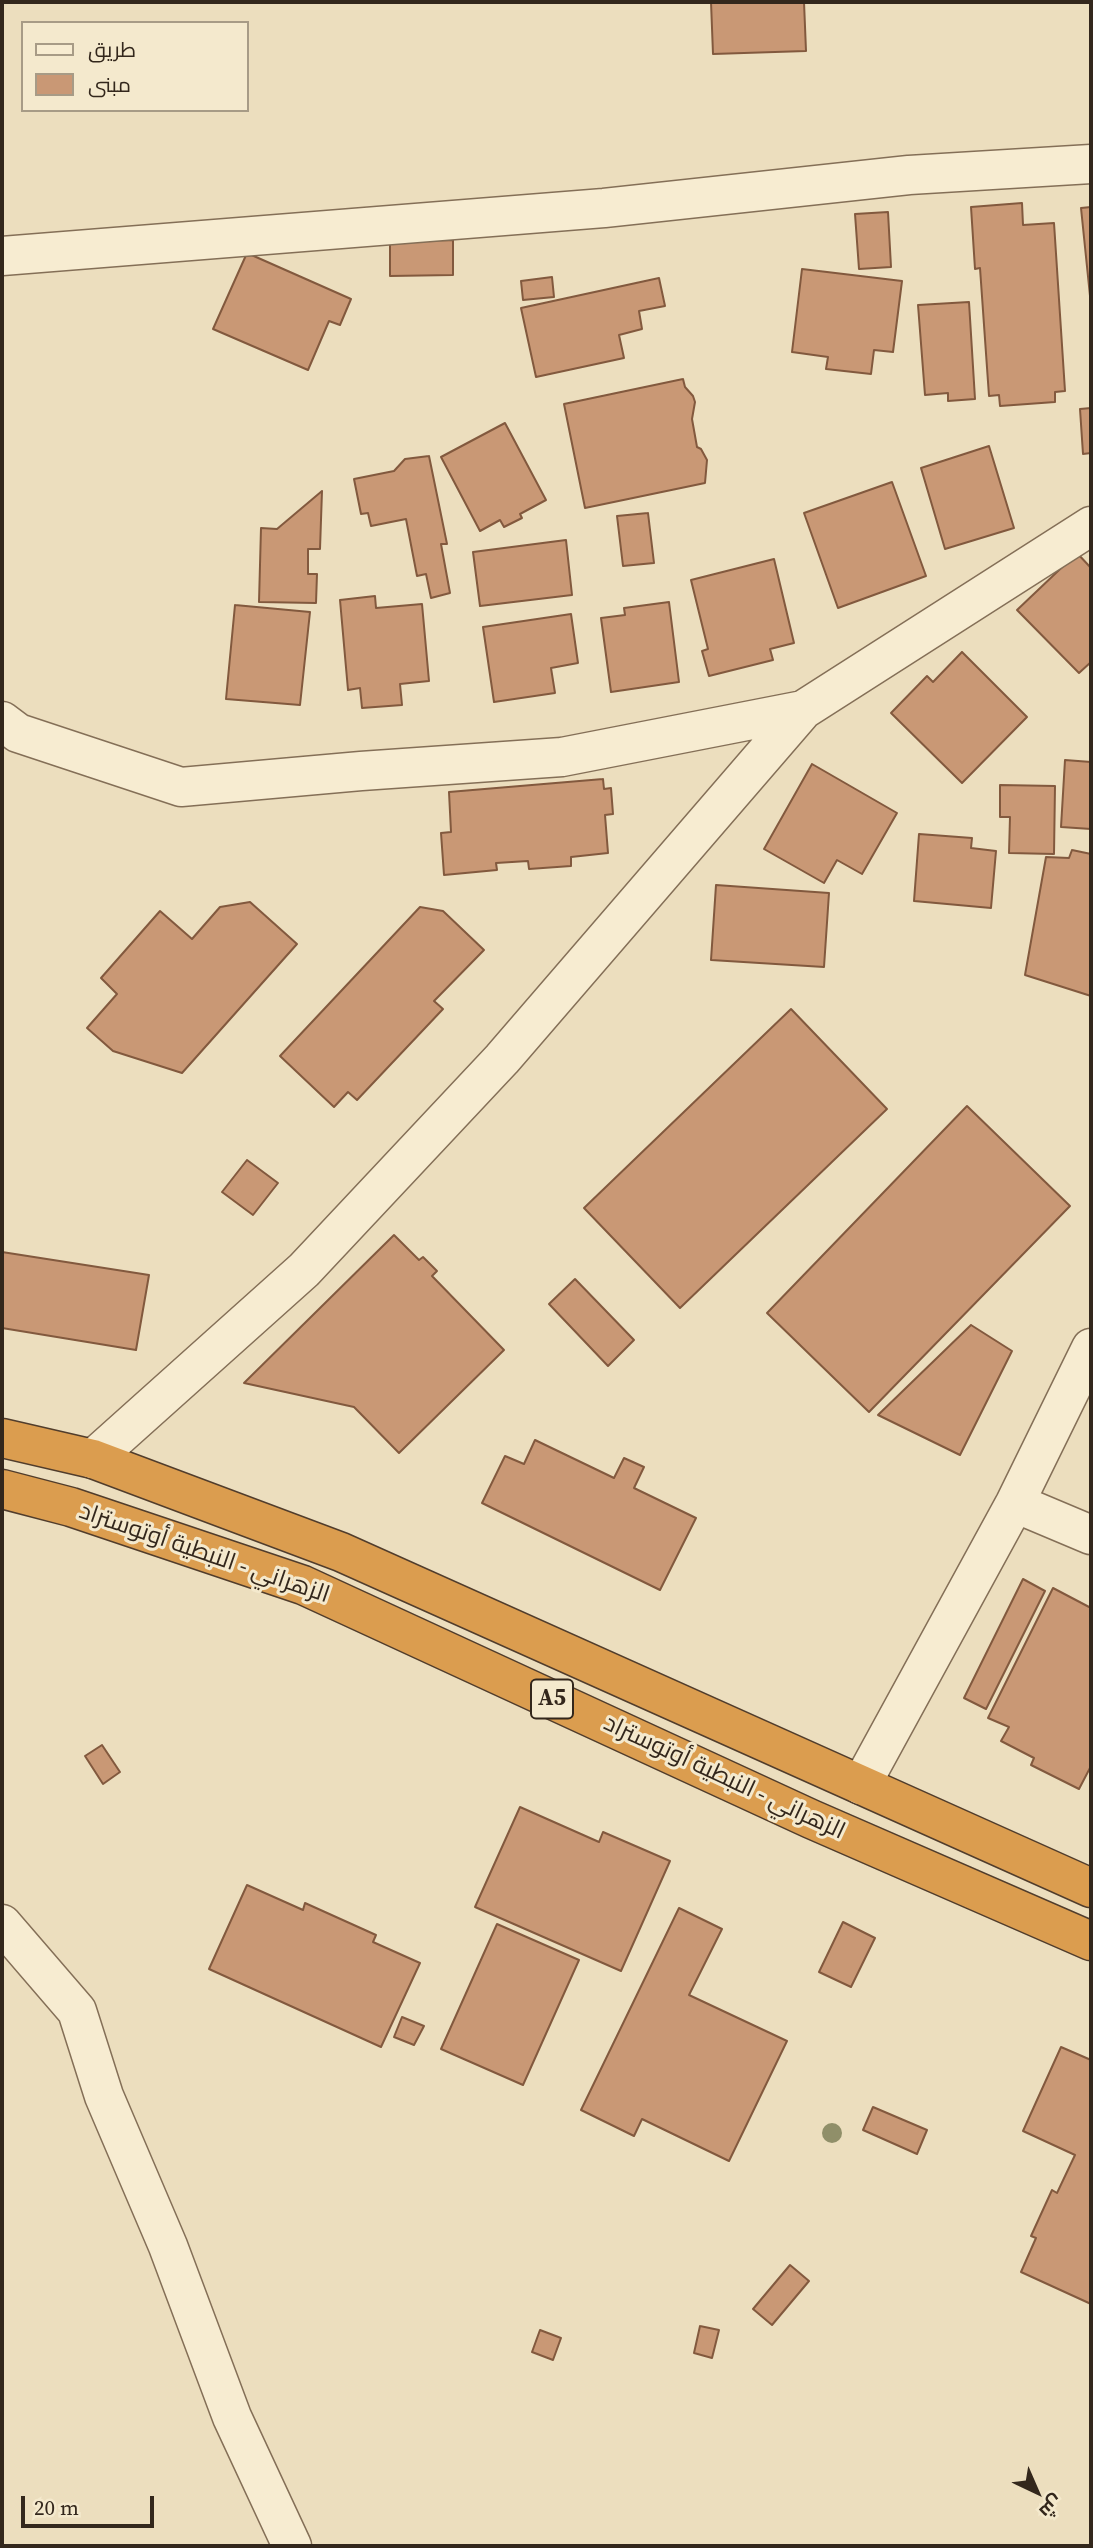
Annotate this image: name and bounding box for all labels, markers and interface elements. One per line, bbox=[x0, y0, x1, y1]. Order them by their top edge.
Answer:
legend bbox=[21, 21, 248, 112]
text: طريق bbox=[88, 35, 136, 64]
text: مبنى bbox=[88, 70, 131, 99]
street label: الزهراني - النبطية أوتوستراد bbox=[75, 1498, 333, 1610]
road number: A5 bbox=[531, 1680, 573, 1718]
street label: الزهراني - النبطية أوتوستراد bbox=[599, 1709, 849, 1847]
north arrow bbox=[1002, 2457, 1072, 2527]
scale bar bbox=[24, 2482, 158, 2526]
text: ش bbox=[1034, 2489, 1069, 2525]
text: 20 m bbox=[34, 2493, 79, 2522]

